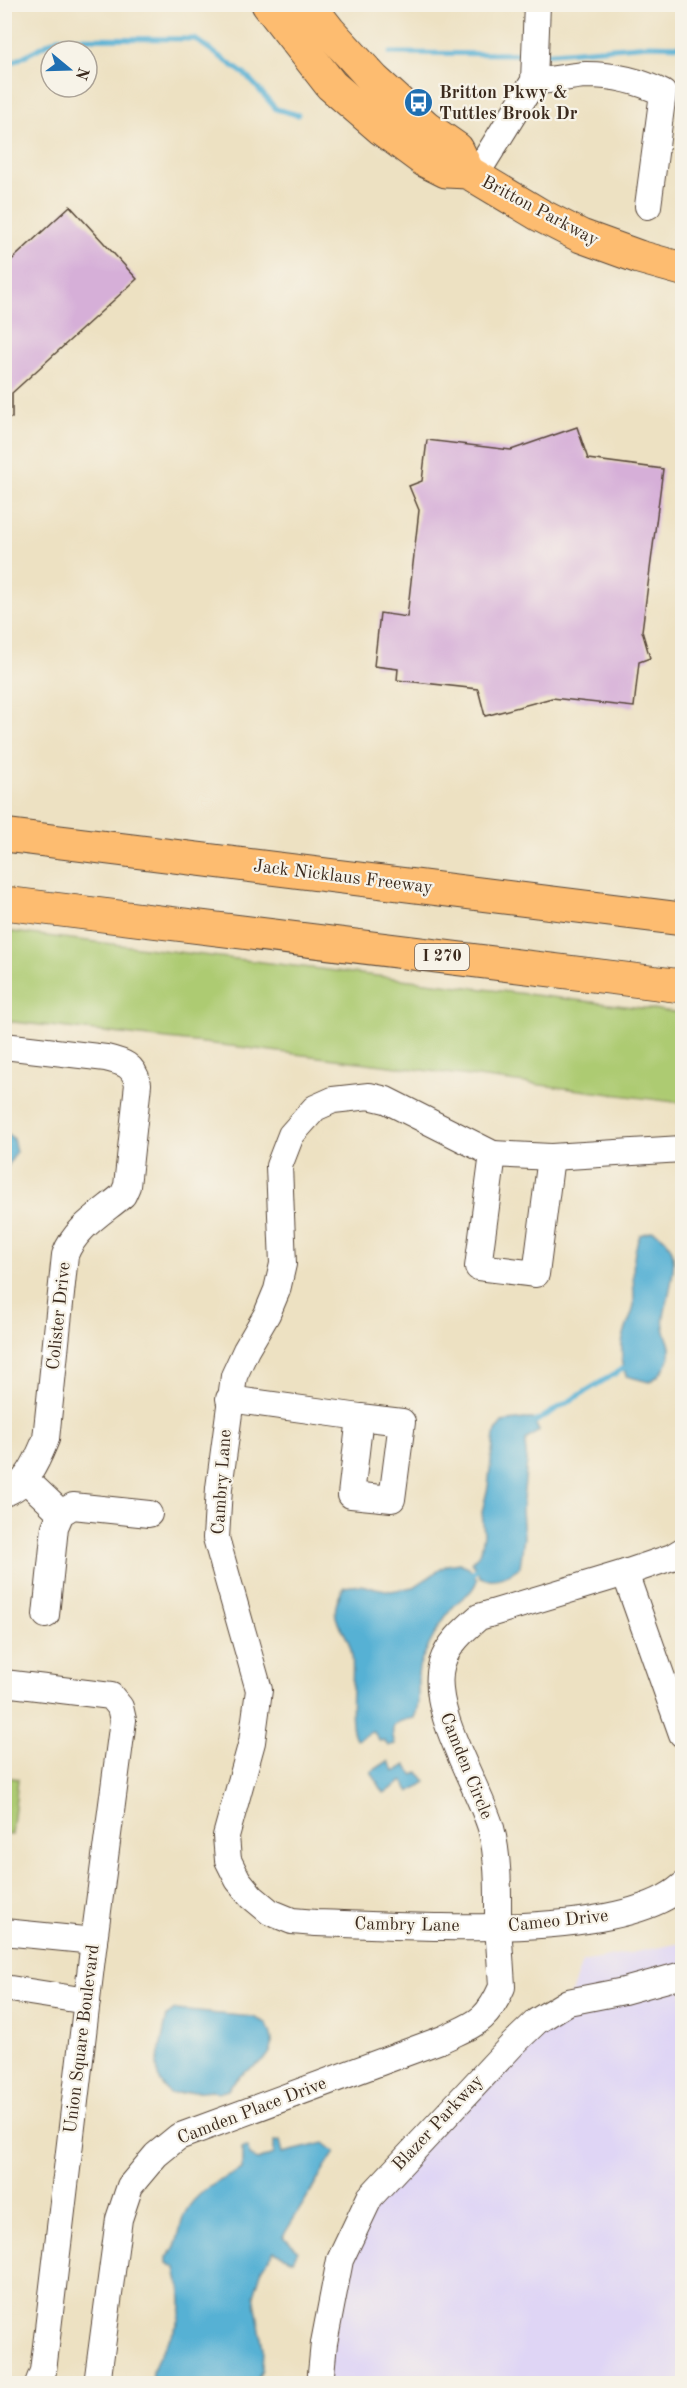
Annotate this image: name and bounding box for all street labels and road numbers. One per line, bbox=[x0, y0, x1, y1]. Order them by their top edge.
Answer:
street label: Britton Parkway bbox=[479, 173, 602, 250]
street label: Jack Nicklaus Freeway bbox=[252, 857, 434, 897]
road number: I 270 bbox=[415, 944, 469, 970]
street label: Colister Drive bbox=[44, 1261, 74, 1371]
street label: Cambry Lane bbox=[209, 1429, 235, 1535]
street label: Camden Circle bbox=[436, 1710, 496, 1822]
street label: Cameo Drive bbox=[507, 1907, 609, 1935]
street label: Cambry Lane bbox=[354, 1915, 460, 1935]
street label: Union Square Boulevard bbox=[61, 1943, 103, 2135]
street label: Blazer Parkway bbox=[389, 2071, 487, 2174]
street label: Camden Place Drive bbox=[175, 2074, 329, 2148]

